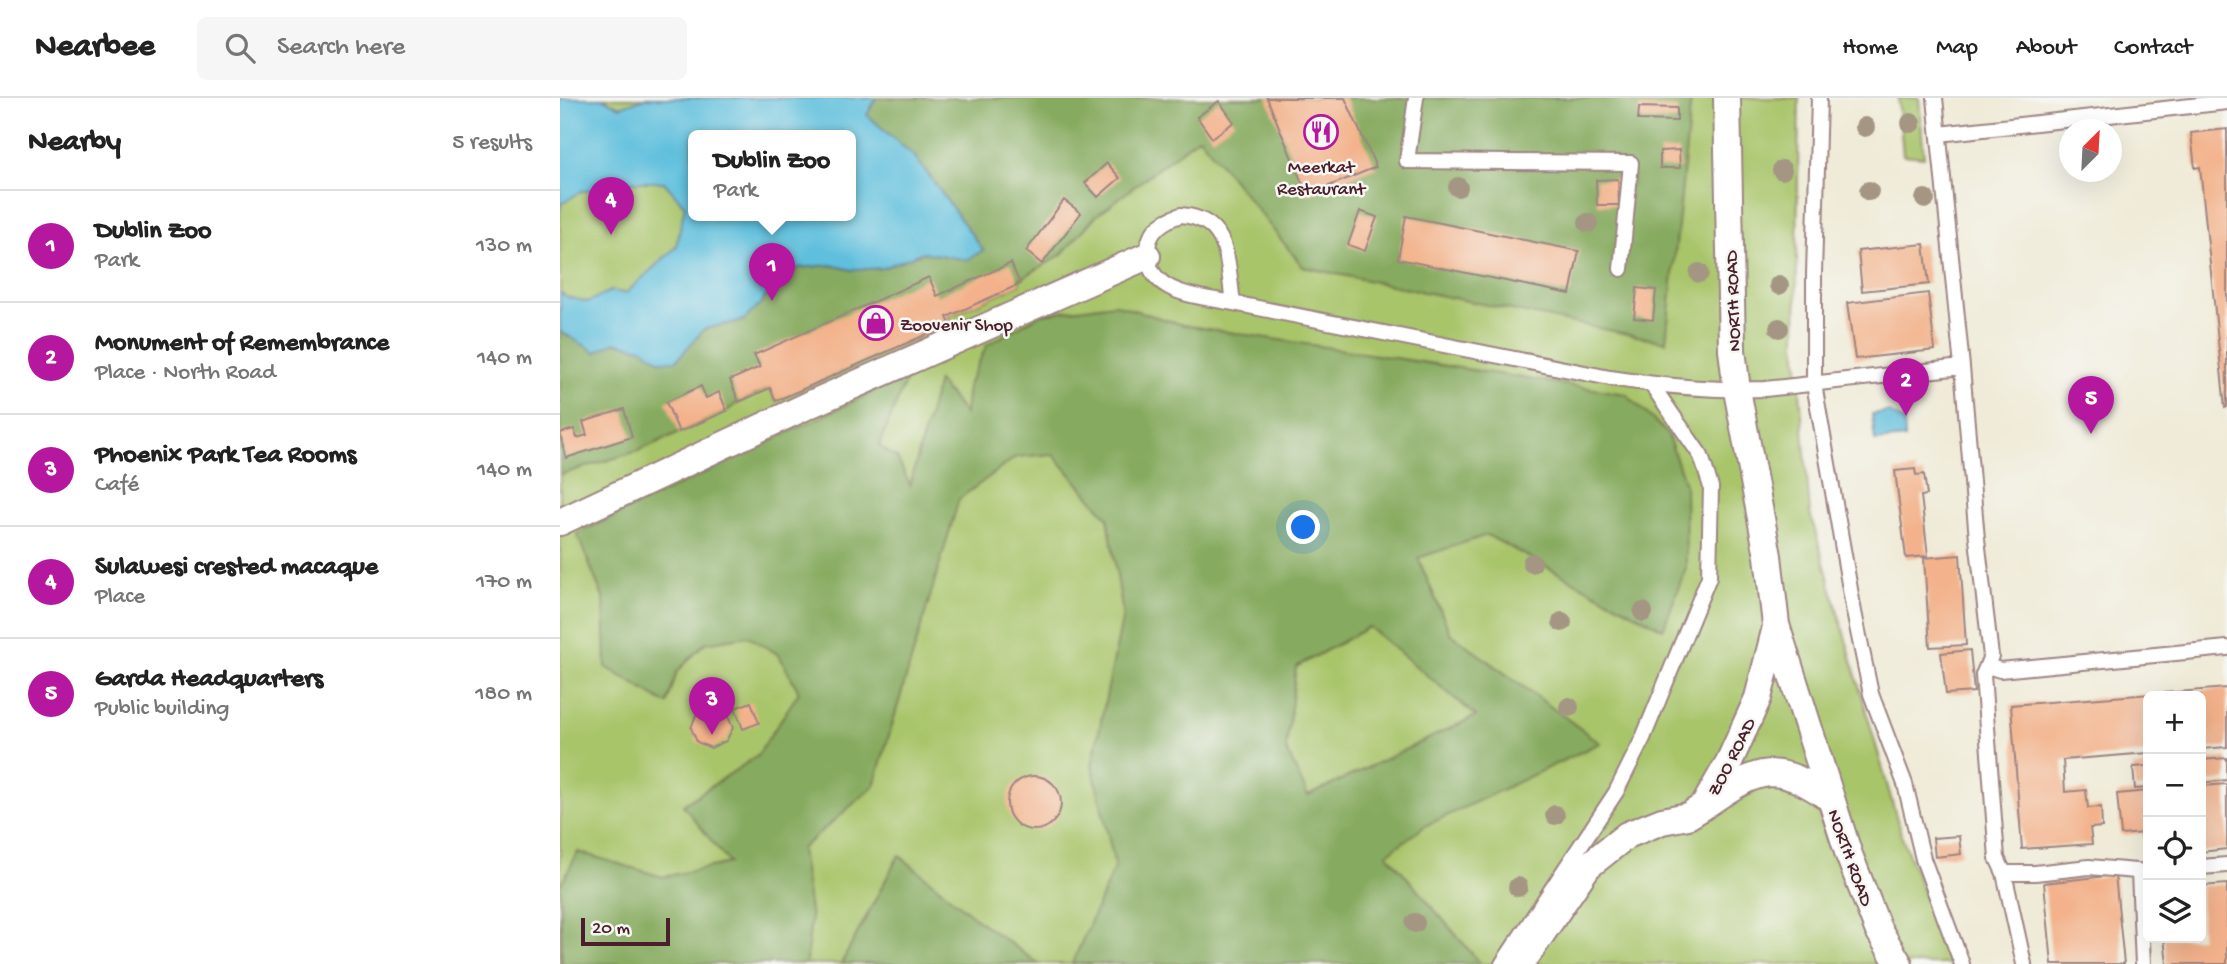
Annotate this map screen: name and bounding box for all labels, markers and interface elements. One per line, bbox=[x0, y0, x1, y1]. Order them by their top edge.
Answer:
search box bbox=[197, 17, 687, 80]
text: Nearbee bbox=[35, 29, 155, 67]
icon: search bbox=[221, 29, 259, 67]
text: Search here bbox=[277, 33, 405, 64]
text: Home bbox=[1842, 34, 1898, 63]
text: Map bbox=[1936, 34, 1978, 63]
text: About bbox=[2016, 34, 2076, 63]
text: Contact bbox=[2114, 34, 2192, 63]
restaurant icon: Meerkat Restaurant bbox=[1302, 113, 1340, 151]
north arrow bbox=[2059, 119, 2122, 182]
text: Nearby bbox=[28, 126, 121, 161]
text: 5 results bbox=[452, 130, 532, 157]
popup bbox=[688, 130, 856, 221]
text: Dublin Zoo bbox=[714, 147, 830, 178]
place label: Meerkat Restaurant bbox=[1277, 157, 1367, 202]
pin: 4 bbox=[588, 177, 634, 235]
text: Park bbox=[714, 178, 758, 205]
text: Dublin Zoo bbox=[95, 217, 212, 248]
text: 1 bbox=[46, 233, 56, 260]
text: 130 m bbox=[476, 233, 532, 260]
pin: 1 bbox=[749, 243, 795, 301]
text: Park bbox=[95, 248, 139, 275]
street label: NORTH ROAD bbox=[1721, 249, 1748, 352]
shop icon: Zoovenir Shop bbox=[857, 304, 895, 342]
place label: Zoovenir Shop bbox=[900, 315, 1013, 338]
text: Monument of Remembrance bbox=[95, 329, 389, 360]
text: 2 bbox=[45, 345, 57, 372]
text: 140 m bbox=[477, 345, 532, 372]
pin: 2 bbox=[1883, 358, 1929, 416]
text: Place · North Road bbox=[95, 360, 276, 387]
pin: 5 bbox=[2068, 376, 2114, 434]
text: Phoenix Park Tea Rooms bbox=[95, 441, 356, 472]
text: 3 bbox=[45, 457, 57, 484]
text: 140 m bbox=[477, 457, 532, 484]
text: Café bbox=[95, 472, 139, 499]
your location bbox=[1286, 510, 1320, 544]
text: Sulawesi crested macaque bbox=[95, 553, 378, 584]
text: 4 bbox=[46, 569, 56, 596]
text: 170 m bbox=[476, 569, 532, 596]
text: Place bbox=[95, 584, 145, 611]
text: Garda Headquarters bbox=[95, 665, 323, 696]
pin: 3 bbox=[689, 677, 735, 735]
text: 5 bbox=[45, 681, 57, 708]
text: 180 m bbox=[475, 681, 532, 708]
map controls bbox=[2143, 691, 2206, 943]
button: + bbox=[2143, 691, 2206, 754]
text: Public building bbox=[95, 696, 229, 723]
street label: ZOO ROAD bbox=[1704, 714, 1763, 801]
button: − bbox=[2143, 754, 2206, 817]
street label: NORTH ROAD bbox=[1821, 807, 1877, 910]
button: locate bbox=[2143, 817, 2206, 880]
button: layers bbox=[2143, 880, 2206, 943]
scale bar bbox=[581, 915, 670, 947]
text: 20 m bbox=[592, 918, 630, 941]

